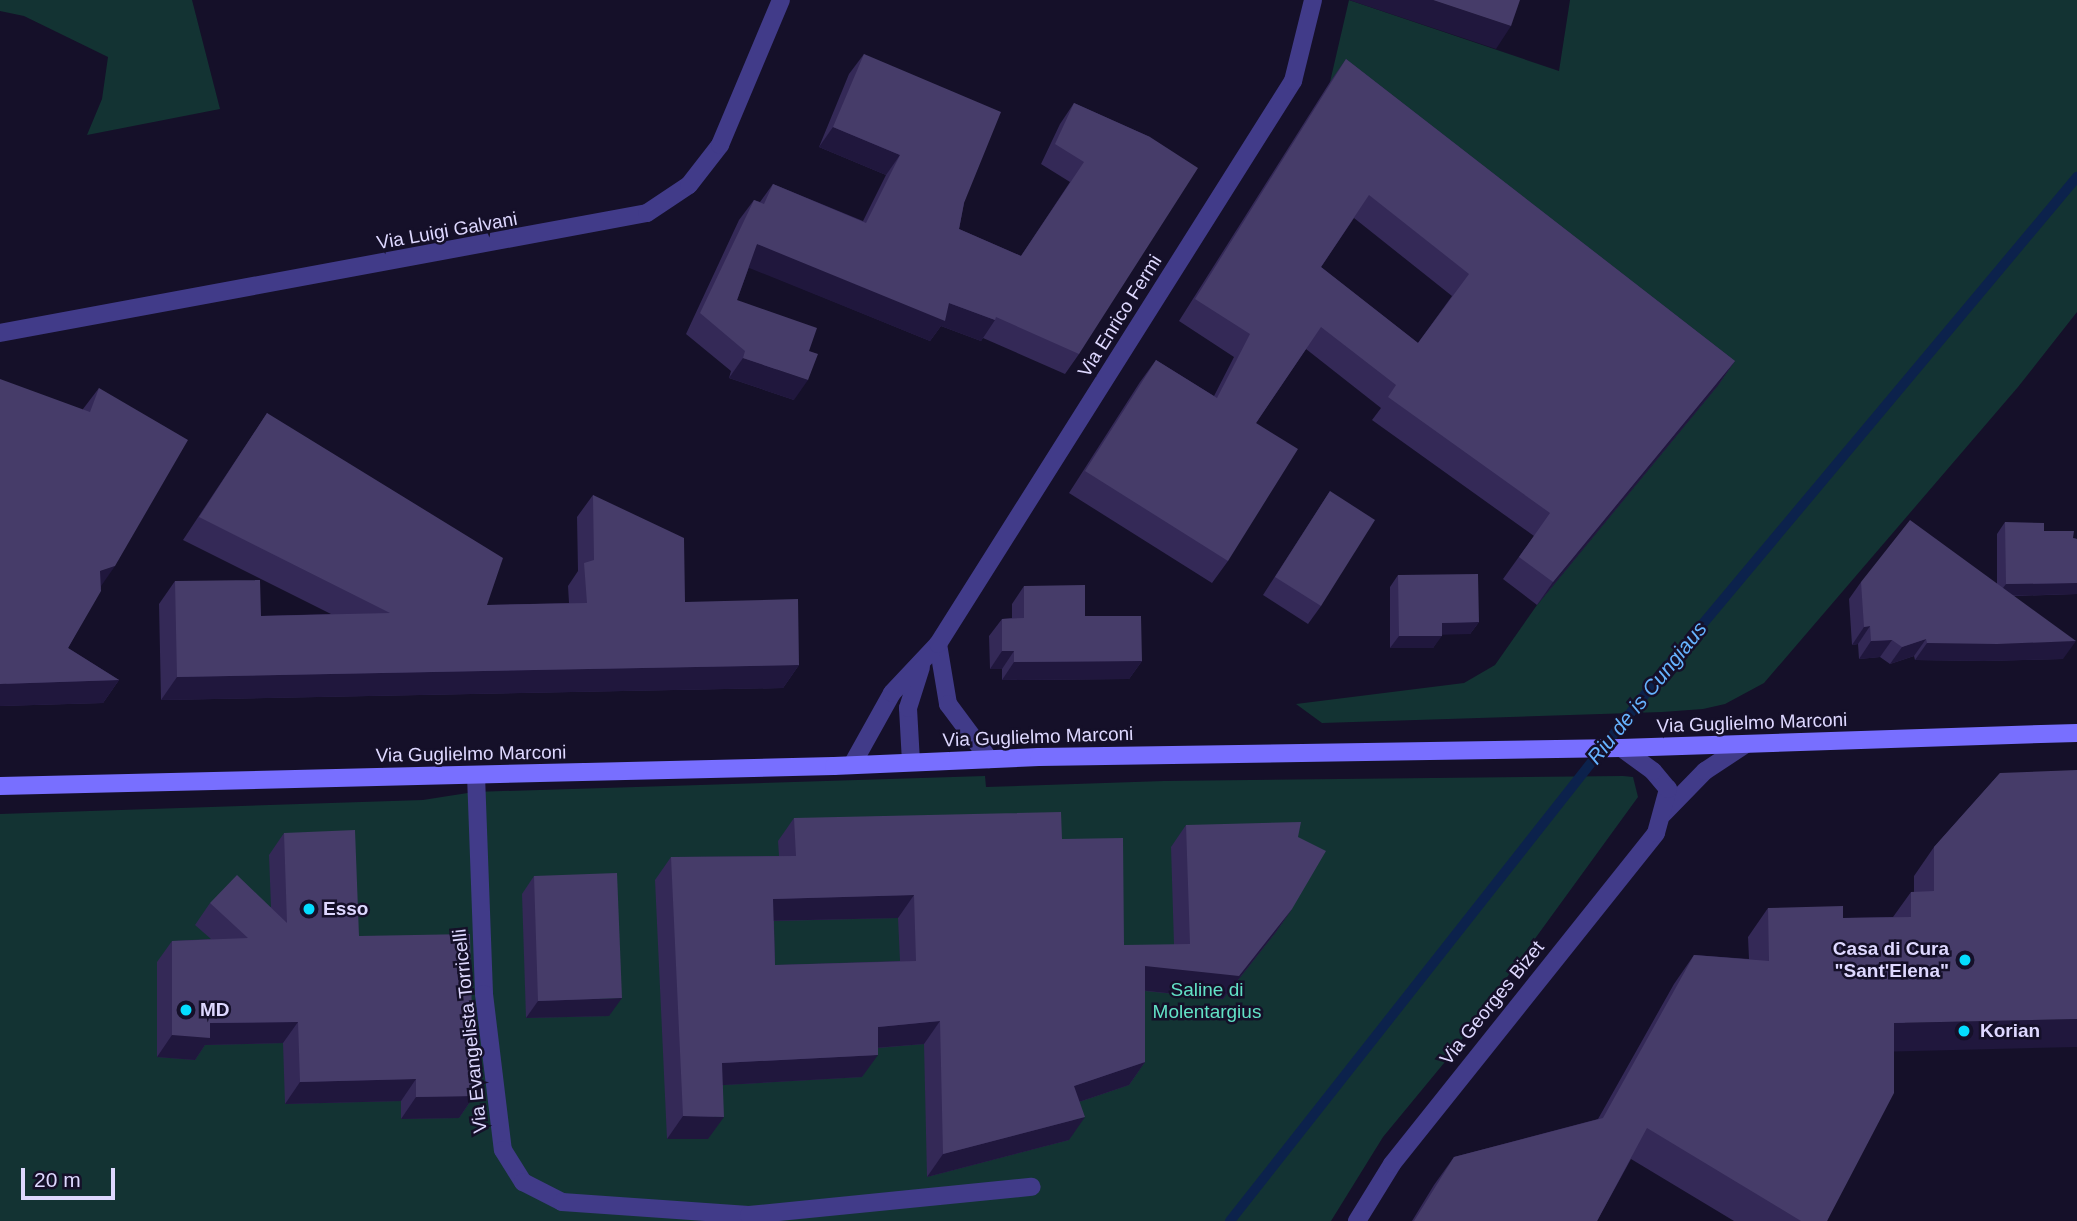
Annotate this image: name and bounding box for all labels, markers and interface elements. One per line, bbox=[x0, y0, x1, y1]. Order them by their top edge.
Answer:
street label: Via Luigi Galvani bbox=[375, 207, 519, 255]
street label: Via Enrico Fermi bbox=[1073, 251, 1167, 381]
water label: Riu de is Cungiaus bbox=[1582, 617, 1712, 769]
street label: Via Guglielmo Marconi bbox=[1656, 708, 1848, 738]
street label: Via Guglielmo Marconi bbox=[942, 722, 1134, 752]
street label: Via Guglielmo Marconi bbox=[375, 741, 567, 767]
place label: Esso bbox=[323, 898, 368, 920]
marker: Esso bbox=[301, 901, 317, 917]
street label: Via Evangelista Torricelli bbox=[448, 928, 492, 1134]
street label: Via Georges Bizet bbox=[1435, 936, 1549, 1070]
place label: Casa di Cura "Sant'Elena" bbox=[1833, 938, 1949, 982]
marker: Casa di Cura "Sant'Elena" bbox=[1955, 950, 1975, 970]
park label: Saline di Molentargius bbox=[1153, 979, 1261, 1023]
place label: MD bbox=[200, 999, 230, 1021]
marker: MD bbox=[178, 1002, 194, 1018]
place label: Korian bbox=[1980, 1020, 2040, 1042]
marker: Korian bbox=[1954, 1021, 1974, 1041]
scale bar bbox=[24, 1154, 119, 1198]
text: 20 m bbox=[34, 1168, 81, 1191]

